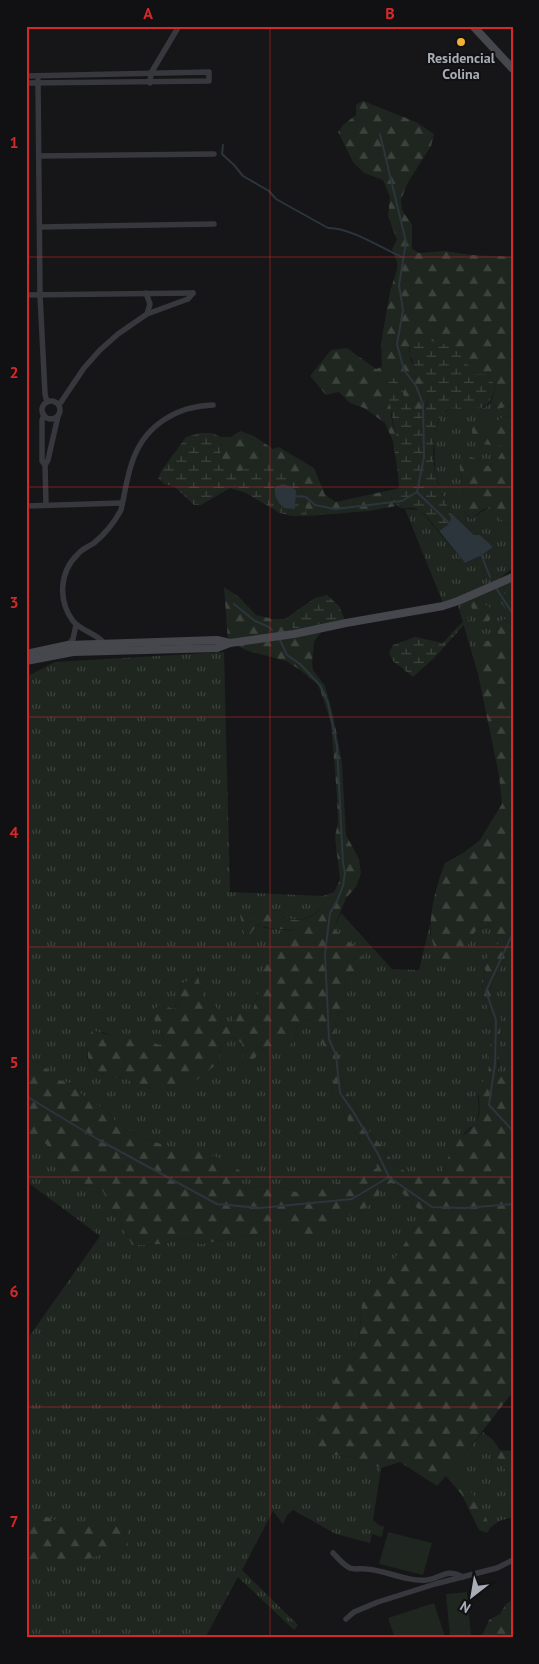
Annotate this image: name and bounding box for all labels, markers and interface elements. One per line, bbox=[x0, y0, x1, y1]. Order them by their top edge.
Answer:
text: A bbox=[143, 3, 153, 23]
text: B bbox=[385, 3, 395, 23]
marker: Residencial Colina bbox=[455, 36, 467, 48]
place label: Residencial Colina bbox=[427, 49, 496, 83]
text: 1 bbox=[9, 132, 19, 152]
text: 2 bbox=[9, 362, 19, 382]
text: 3 bbox=[9, 592, 19, 612]
text: 4 bbox=[9, 822, 19, 842]
text: 5 bbox=[9, 1052, 19, 1072]
text: 6 bbox=[9, 1281, 19, 1301]
text: 7 bbox=[9, 1511, 19, 1531]
north arrow bbox=[446, 1572, 496, 1622]
text: N bbox=[457, 1597, 474, 1617]

